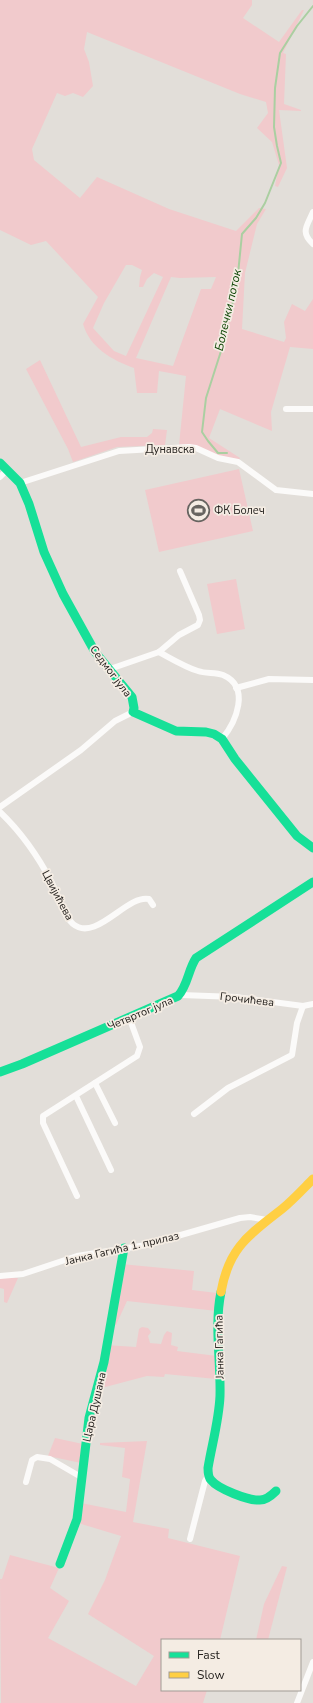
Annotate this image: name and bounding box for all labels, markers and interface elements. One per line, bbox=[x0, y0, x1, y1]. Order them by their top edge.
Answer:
water label: Болечки поток bbox=[211, 267, 245, 352]
street label: Дунавска bbox=[145, 442, 195, 457]
sports icon: ФК Болеч bbox=[186, 497, 212, 523]
place label: ФК Болеч bbox=[214, 503, 265, 518]
street label: Седмог јула bbox=[86, 642, 135, 700]
street label: Цвијићева bbox=[38, 868, 77, 923]
street label: Грочићева bbox=[219, 989, 275, 1010]
street label: Четвртог јула bbox=[105, 993, 175, 1034]
street label: Јанка Гагића 1. прилаз bbox=[63, 1228, 180, 1269]
street label: Јанка Гагића bbox=[211, 1315, 228, 1380]
street label: Цара Душана bbox=[79, 1371, 110, 1443]
legend bbox=[161, 1639, 301, 1691]
text: Fast bbox=[197, 1647, 220, 1663]
text: Slow bbox=[197, 1667, 225, 1683]

